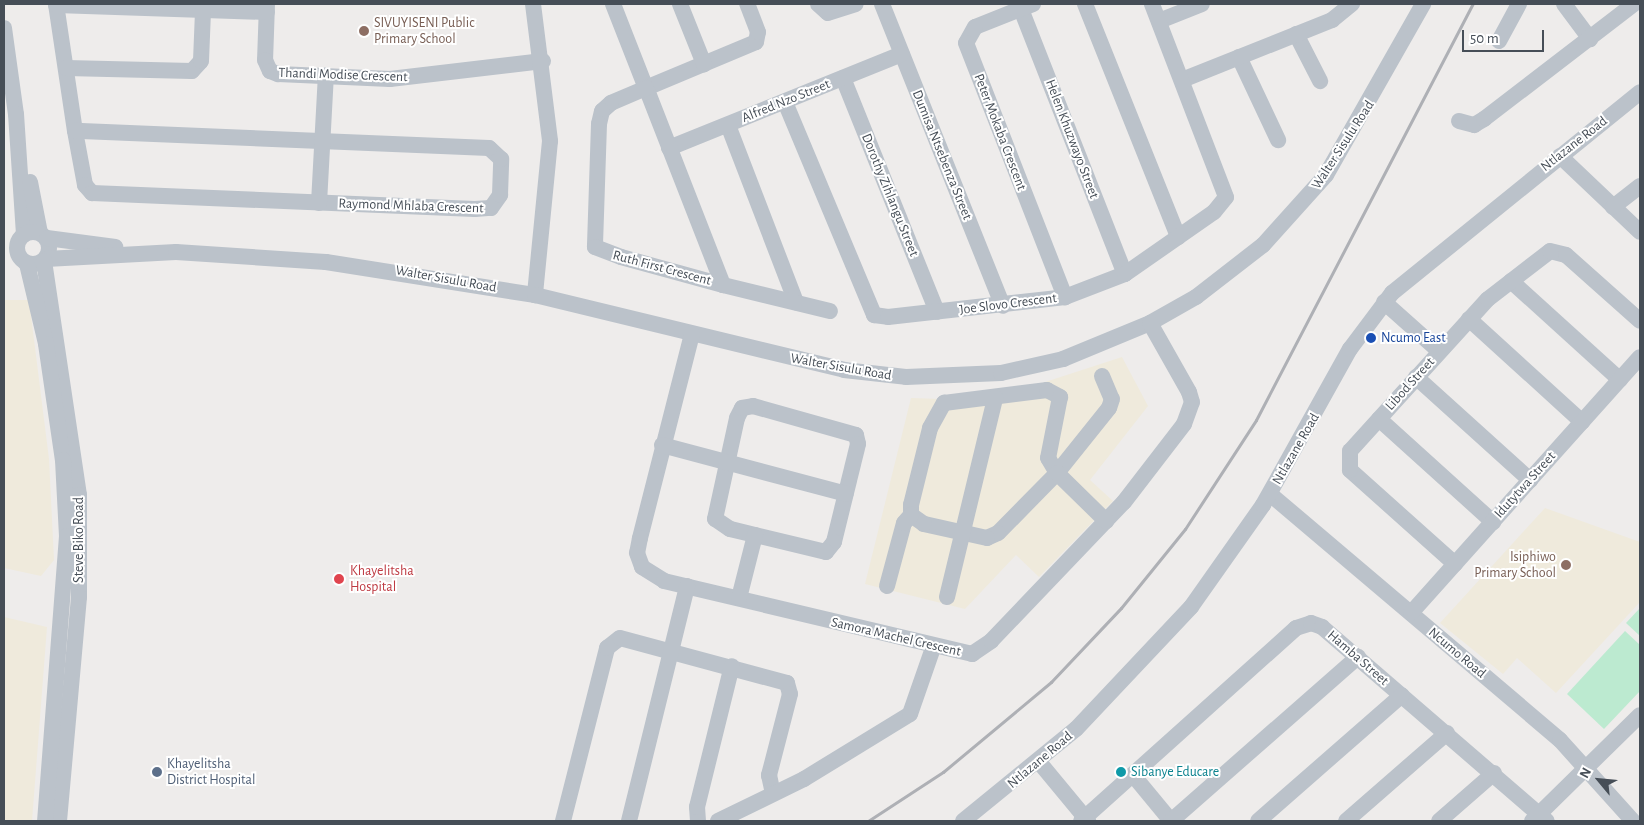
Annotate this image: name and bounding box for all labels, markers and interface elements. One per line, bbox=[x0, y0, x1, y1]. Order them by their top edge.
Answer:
place label: SIVUYISENI Public Primary School bbox=[374, 15, 475, 48]
scale bar bbox=[1464, 20, 1546, 52]
marker: SIVUYISENI Public Primary School bbox=[358, 25, 370, 37]
text: 50 m bbox=[1470, 31, 1499, 46]
street label: Thandi Modise Crescent bbox=[278, 64, 408, 86]
street label: Peter Mokaba Crescent bbox=[970, 71, 1030, 193]
street label: Alfred Nzo Street bbox=[739, 76, 833, 126]
street label: Helen Khuzwayo Street bbox=[1041, 77, 1103, 201]
street label: Dumisa Ntsebenza Street bbox=[908, 88, 976, 222]
street label: Walter Sisulu Road bbox=[1308, 98, 1378, 192]
street label: Ntlazane Road bbox=[1537, 113, 1611, 175]
street label: Dorothy Zihlangu Street bbox=[858, 131, 922, 259]
street label: Raymond Mhlaba Crescent bbox=[338, 195, 484, 217]
street label: Ruth First Crescent bbox=[611, 247, 713, 289]
street label: Walter Sisulu Road bbox=[394, 262, 498, 296]
street label: Joe Slovo Crescent bbox=[958, 290, 1058, 318]
place label: Ncumo East bbox=[1381, 330, 1446, 346]
marker: Ncumo East bbox=[1365, 332, 1377, 344]
street label: Walter Sisulu Road bbox=[789, 350, 893, 384]
street label: Libod Street bbox=[1382, 354, 1438, 414]
street label: Ntlazane Road bbox=[1269, 410, 1323, 488]
street label: Idutytwa Street bbox=[1491, 448, 1559, 522]
street label: Steve Biko Road bbox=[71, 497, 87, 583]
place label: Isiphiwo Primary School bbox=[1474, 549, 1556, 582]
marker: Isiphiwo Primary School bbox=[1560, 559, 1572, 571]
place label: Khayelitsha Hospital bbox=[350, 563, 414, 596]
marker: Khayelitsha Hospital bbox=[332, 572, 346, 586]
street label: Samora Machel Crescent bbox=[829, 614, 963, 660]
street label: Ncumo Road bbox=[1425, 624, 1489, 682]
street label: Hamba Street bbox=[1324, 627, 1392, 689]
street label: Ntlazane Road bbox=[1004, 728, 1076, 792]
north arrow bbox=[1574, 755, 1624, 805]
place label: Khayelitsha District Hospital bbox=[167, 756, 255, 789]
place label: Sibanye Educare bbox=[1131, 764, 1219, 780]
text: N bbox=[1577, 765, 1594, 781]
marker: Khayelitsha District Hospital bbox=[151, 766, 163, 778]
marker: Sibanye Educare bbox=[1115, 766, 1127, 778]

